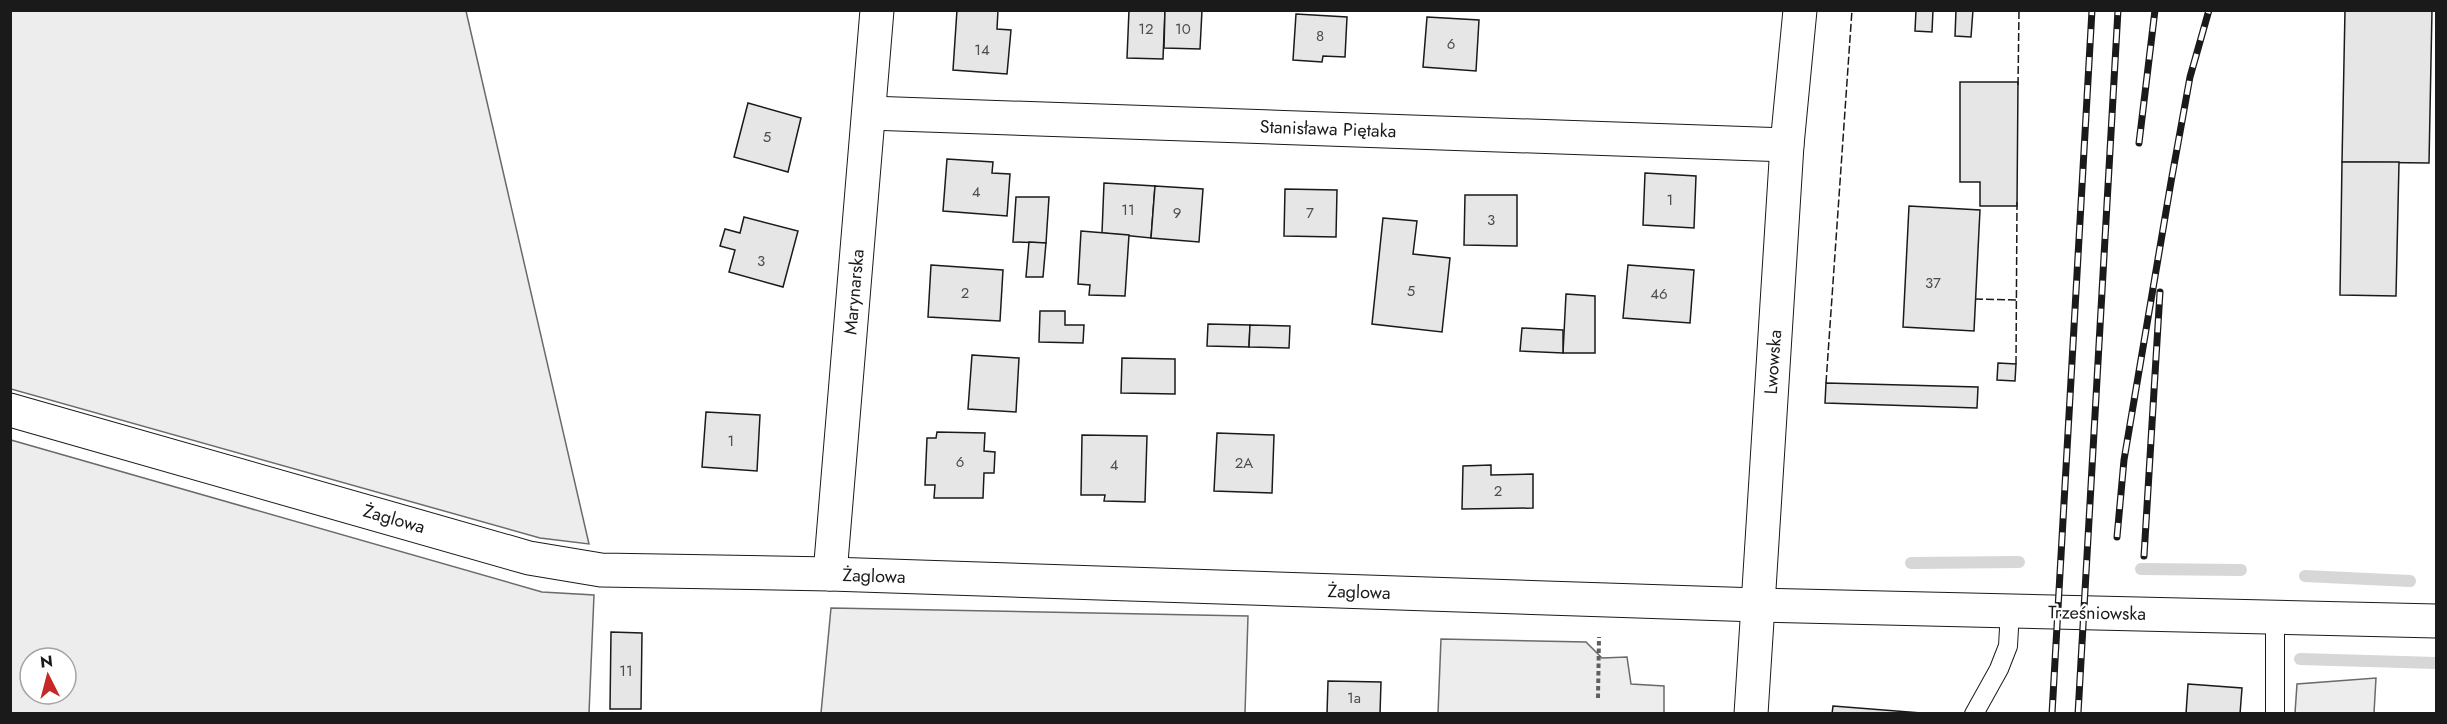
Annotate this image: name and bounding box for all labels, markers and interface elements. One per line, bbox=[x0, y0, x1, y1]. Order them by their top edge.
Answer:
house number: 12 bbox=[1138, 18, 1154, 40]
house number: 10 bbox=[1175, 18, 1191, 40]
house number: 8 bbox=[1316, 25, 1324, 47]
house number: 6 bbox=[1447, 33, 1455, 55]
house number: 14 bbox=[974, 39, 990, 61]
street label: Stanisława Piętaka bbox=[1259, 114, 1397, 144]
house number: 5 bbox=[763, 126, 771, 148]
house number: 4 bbox=[972, 181, 981, 203]
house number: 1 bbox=[1667, 189, 1673, 211]
house number: 11 bbox=[1121, 199, 1135, 221]
house number: 9 bbox=[1173, 202, 1181, 224]
house number: 7 bbox=[1306, 202, 1314, 224]
house number: 3 bbox=[1487, 209, 1495, 231]
street label: Marynarska bbox=[837, 248, 871, 336]
house number: 3 bbox=[757, 250, 765, 272]
house number: 37 bbox=[1925, 272, 1941, 294]
house number: 5 bbox=[1407, 280, 1415, 302]
house number: 2 bbox=[961, 282, 969, 304]
house number: 46 bbox=[1650, 283, 1668, 305]
street label: Lwowska bbox=[1758, 329, 1788, 395]
house number: 1 bbox=[728, 430, 734, 452]
house number: 6 bbox=[956, 451, 964, 473]
house number: 2A bbox=[1235, 452, 1253, 474]
house number: 4 bbox=[1110, 454, 1119, 476]
house number: 2 bbox=[1494, 480, 1502, 502]
street label: Żaglowa bbox=[360, 498, 428, 540]
street label: Żaglowa bbox=[842, 562, 906, 590]
street label: Żaglowa bbox=[1327, 578, 1391, 606]
street label: Trześniowska bbox=[2048, 599, 2146, 627]
north arrow bbox=[18, 646, 78, 706]
text: N bbox=[39, 649, 54, 674]
house number: 11 bbox=[619, 660, 633, 682]
house number: 1a bbox=[1347, 687, 1361, 709]

